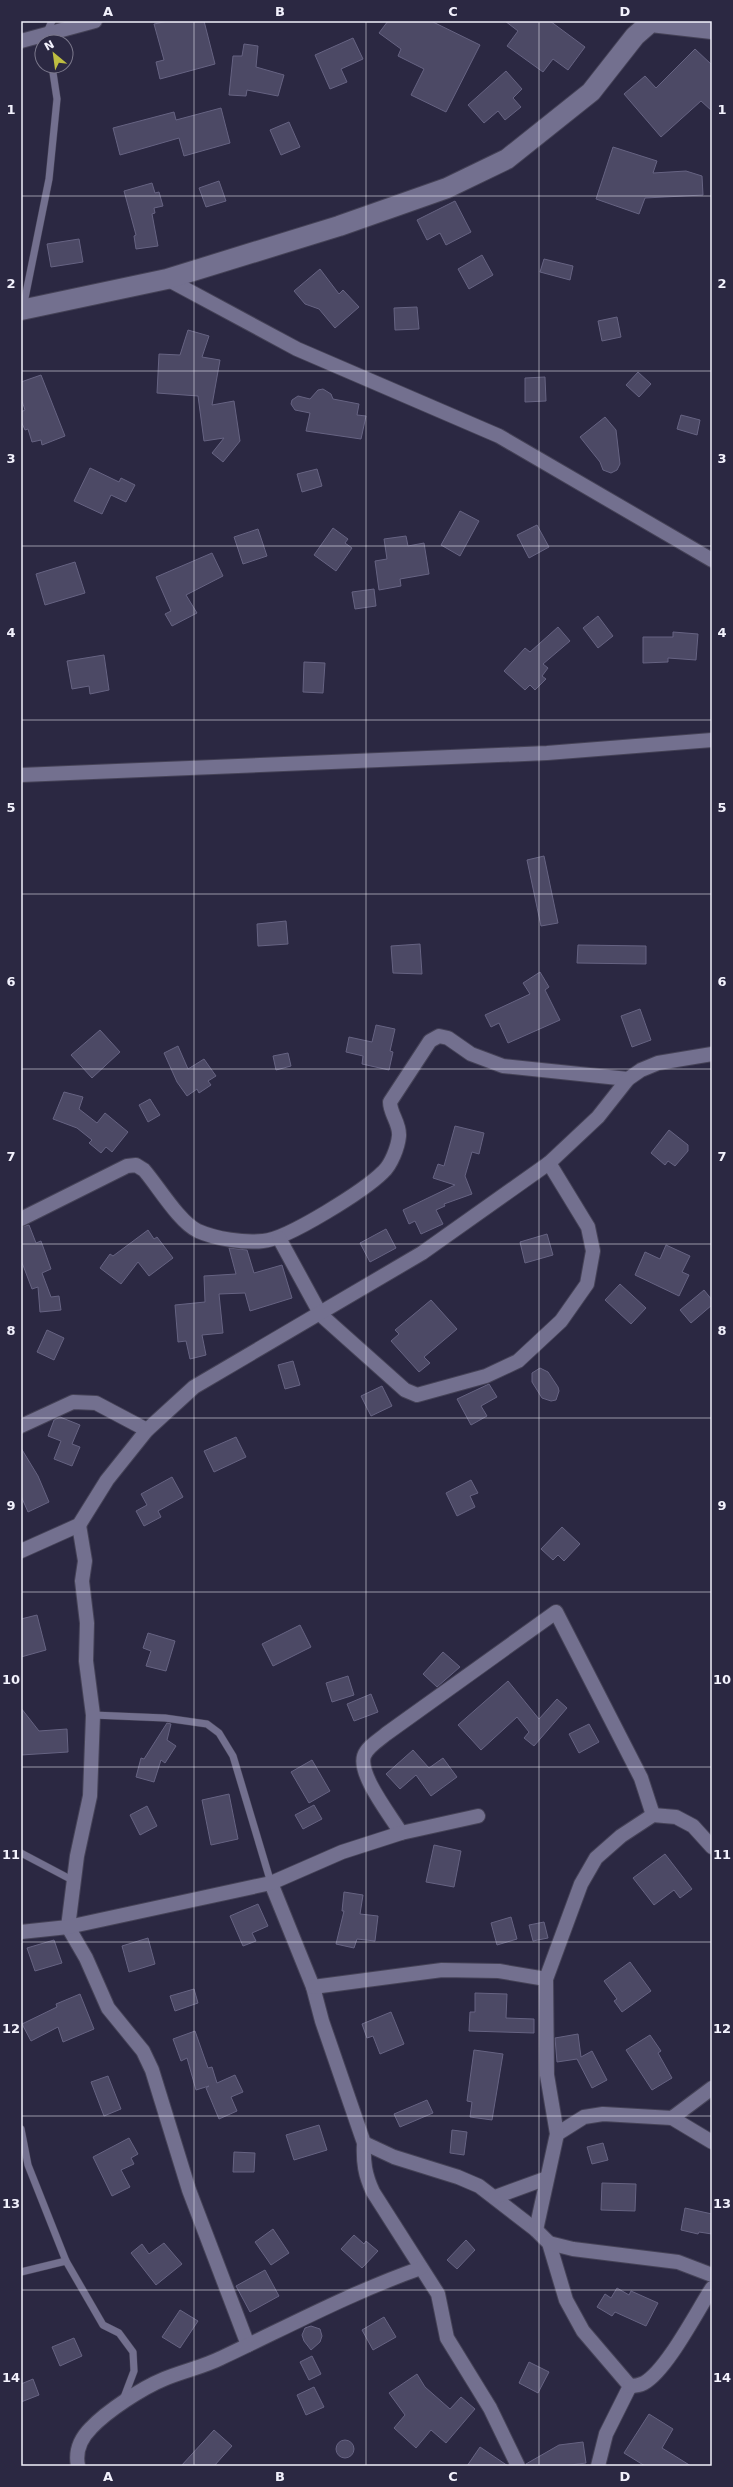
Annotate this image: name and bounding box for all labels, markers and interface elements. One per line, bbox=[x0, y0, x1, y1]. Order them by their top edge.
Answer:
text: A bbox=[103, 4, 113, 19]
text: B bbox=[275, 4, 285, 19]
text: C bbox=[448, 4, 458, 19]
text: D bbox=[620, 4, 631, 19]
north arrow bbox=[34, 34, 74, 74]
text: N bbox=[42, 38, 57, 54]
text: 1 bbox=[6, 102, 16, 117]
text: 1 bbox=[717, 102, 727, 117]
text: 2 bbox=[6, 276, 16, 291]
text: 2 bbox=[717, 276, 727, 291]
text: 3 bbox=[6, 451, 16, 466]
text: 3 bbox=[717, 451, 727, 466]
text: 4 bbox=[6, 625, 16, 640]
text: 4 bbox=[717, 625, 727, 640]
text: 5 bbox=[6, 800, 16, 815]
text: 5 bbox=[717, 800, 727, 815]
text: 6 bbox=[6, 974, 16, 989]
text: 6 bbox=[717, 974, 727, 989]
text: 7 bbox=[6, 1149, 16, 1164]
text: 7 bbox=[717, 1149, 727, 1164]
text: 8 bbox=[6, 1323, 16, 1338]
text: 8 bbox=[717, 1323, 727, 1338]
text: 9 bbox=[6, 1498, 16, 1513]
text: 9 bbox=[717, 1498, 727, 1513]
text: 10 bbox=[2, 1672, 20, 1687]
text: 10 bbox=[713, 1672, 731, 1687]
text: 11 bbox=[2, 1847, 20, 1862]
text: 11 bbox=[713, 1847, 731, 1862]
text: 12 bbox=[2, 2021, 20, 2036]
text: 12 bbox=[713, 2021, 731, 2036]
text: 13 bbox=[2, 2196, 20, 2211]
text: 13 bbox=[713, 2196, 731, 2211]
text: 14 bbox=[2, 2370, 20, 2385]
text: 14 bbox=[713, 2370, 731, 2385]
text: A bbox=[103, 2469, 113, 2484]
text: B bbox=[275, 2469, 285, 2484]
text: C bbox=[448, 2469, 458, 2484]
text: D bbox=[620, 2469, 631, 2484]

